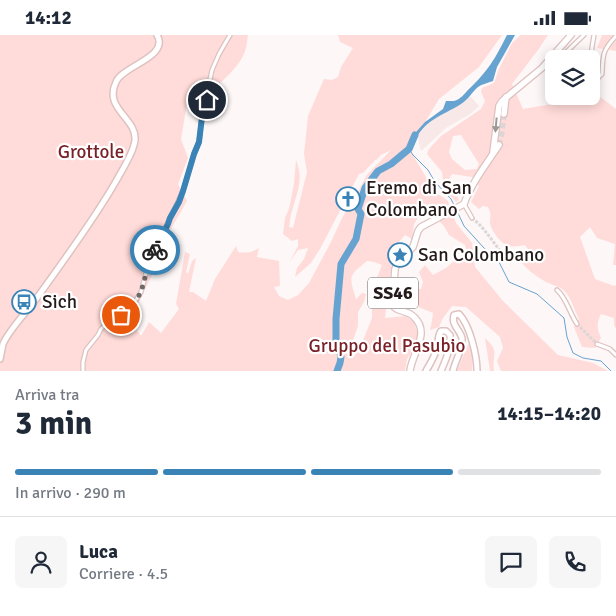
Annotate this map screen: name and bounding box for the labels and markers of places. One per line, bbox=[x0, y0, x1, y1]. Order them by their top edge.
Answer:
pin bbox=[186, 79, 228, 121]
place label: Eremo di San Colombano bbox=[366, 176, 472, 222]
church icon: Eremo di San Colombano bbox=[335, 186, 361, 212]
place icon: San Colombano bbox=[387, 242, 413, 268]
place label: San Colombano bbox=[418, 243, 544, 267]
bus stop icon: Sich bbox=[11, 289, 37, 315]
place label: Sich bbox=[42, 290, 77, 314]
pin bbox=[100, 294, 142, 336]

